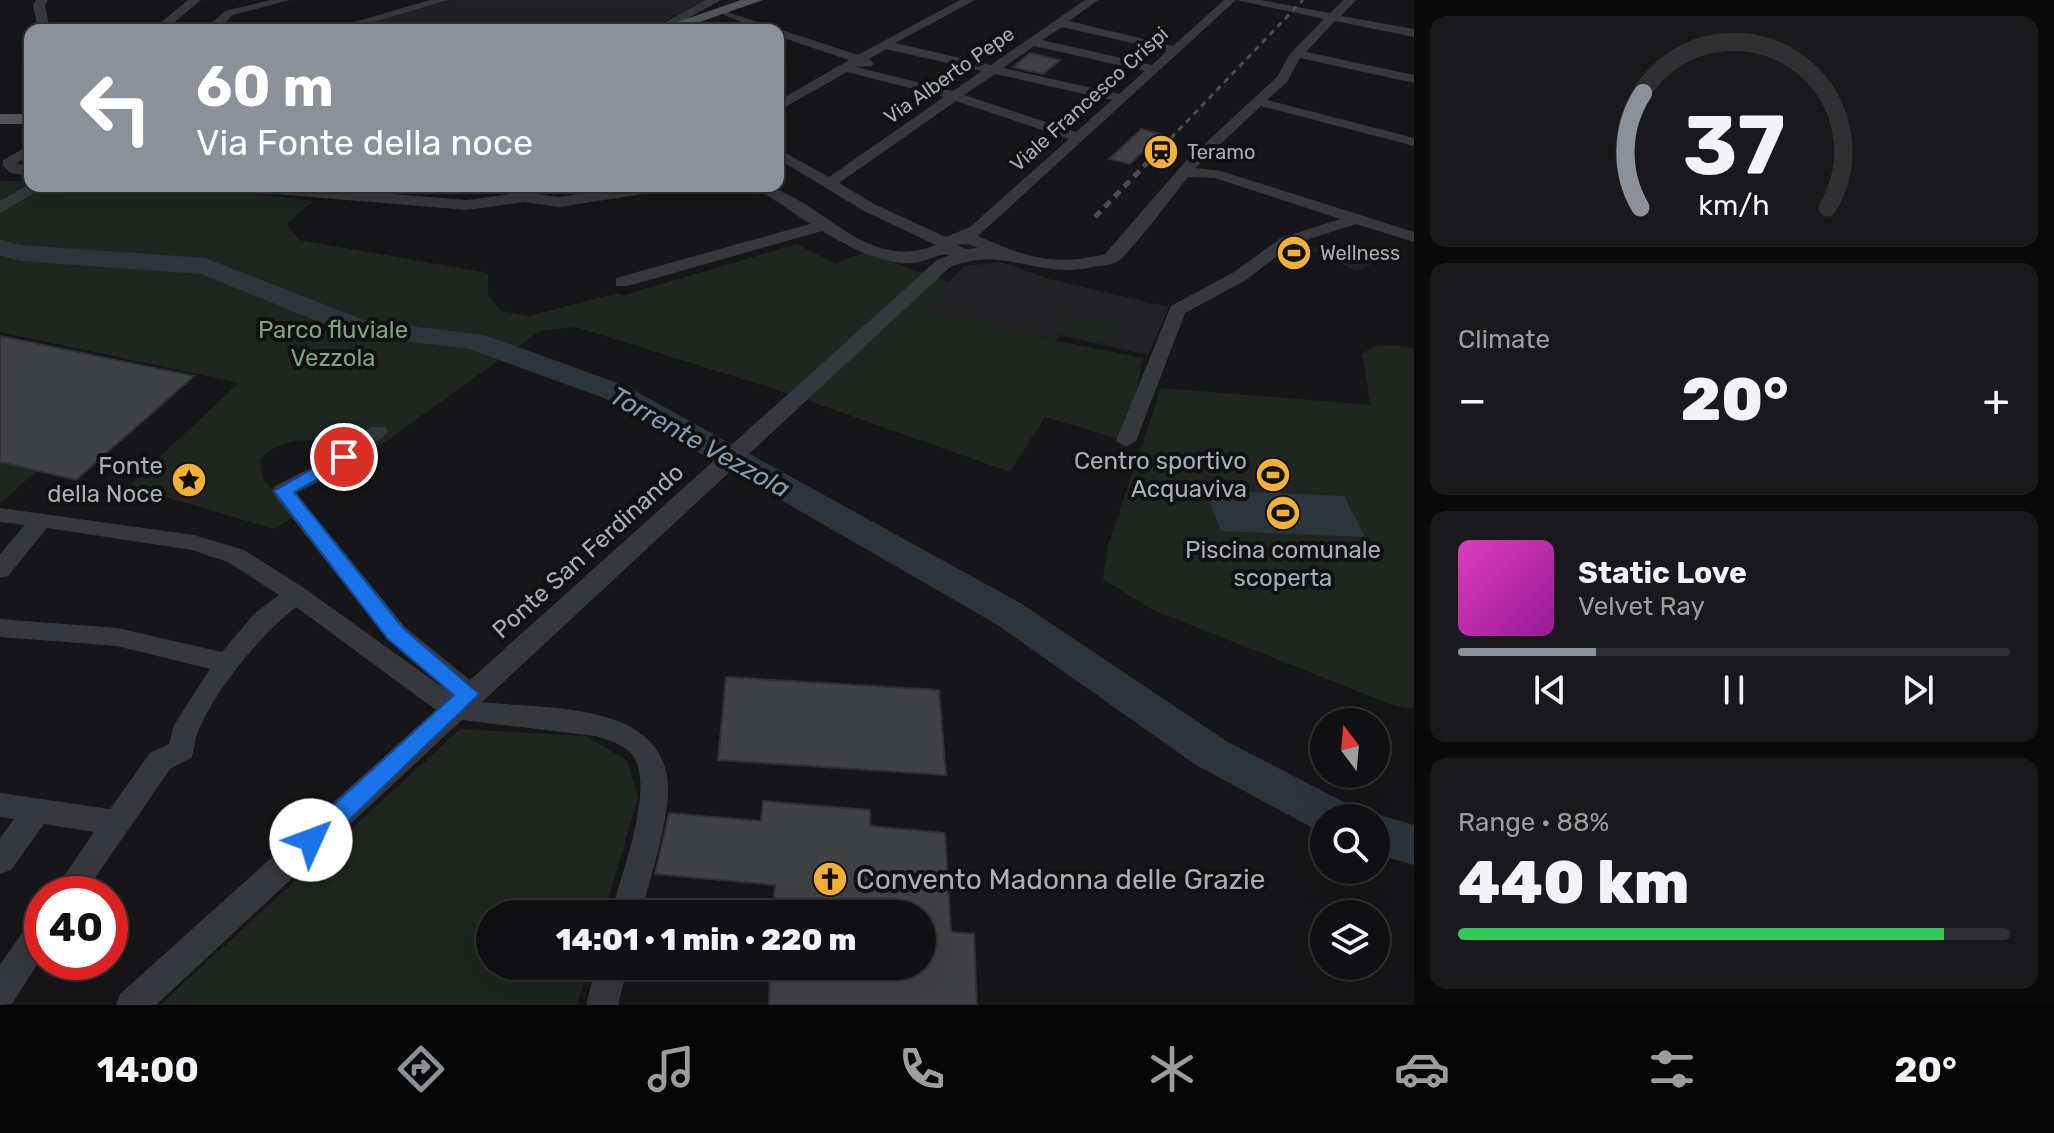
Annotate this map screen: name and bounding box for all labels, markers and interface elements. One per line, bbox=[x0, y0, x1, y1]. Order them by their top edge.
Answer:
street label: Via Alberto Pepe bbox=[879, 21, 1019, 129]
street label: Viale Francesco Crispi bbox=[1005, 22, 1173, 176]
text: 60 m bbox=[196, 54, 334, 120]
icon: left bbox=[64, 56, 168, 160]
text: 37 bbox=[1683, 95, 1785, 194]
text: Via Fonte della noce bbox=[196, 121, 533, 164]
station icon: Teramo bbox=[1142, 133, 1180, 171]
place label: Teramo bbox=[1187, 140, 1256, 164]
text: km/h bbox=[1698, 188, 1770, 222]
sports icon: Wellness bbox=[1275, 234, 1313, 272]
place label: Wellness bbox=[1320, 241, 1400, 265]
park label: Parco fluviale Vezzola bbox=[258, 316, 408, 372]
text: Climate bbox=[1458, 324, 1550, 355]
text: 20° bbox=[1681, 364, 1788, 435]
text: − bbox=[1458, 374, 1487, 426]
text: + bbox=[1983, 374, 2010, 426]
water label: Torrente Vezzola bbox=[605, 380, 795, 505]
pin bbox=[310, 423, 378, 491]
icon: arrive bbox=[322, 435, 366, 479]
place label: Centro sportivo Acquaviva bbox=[1074, 447, 1247, 503]
place label: Fonte della Noce bbox=[47, 452, 163, 508]
sports icon: Centro sportivo Acquaviva bbox=[1254, 456, 1292, 494]
street label: Ponte San Ferdinando bbox=[487, 458, 689, 644]
place icon: Fonte della Noce bbox=[170, 461, 208, 499]
sports icon: Piscina comunale scoperta bbox=[1264, 494, 1302, 532]
place label: Piscina comunale scoperta bbox=[1185, 536, 1381, 592]
text: Static Love bbox=[1578, 555, 1747, 591]
text: Velvet Ray bbox=[1578, 591, 1705, 622]
icon: previous bbox=[1528, 668, 1572, 712]
icon: pause bbox=[1712, 668, 1756, 712]
icon: next bbox=[1896, 668, 1940, 712]
north arrow bbox=[1310, 708, 1390, 788]
map controls bbox=[1310, 708, 1390, 980]
position arrow bbox=[269, 798, 353, 882]
button: search bbox=[1310, 804, 1390, 884]
text: Range · 88% bbox=[1458, 807, 1609, 838]
text: 440 km bbox=[1458, 847, 1689, 918]
church icon: Convento Madonna delle Grazie bbox=[811, 860, 849, 898]
place label: Convento Madonna delle Grazie bbox=[856, 863, 1265, 896]
speed limit sign: 40 bbox=[24, 876, 128, 980]
button: layers bbox=[1310, 900, 1390, 980]
text: 14:01 · 1 min · 220 m bbox=[556, 922, 856, 958]
icon: directions bbox=[393, 1041, 449, 1097]
icon: music bbox=[643, 1041, 699, 1097]
icon: phone bbox=[894, 1041, 950, 1097]
icon: climate bbox=[1144, 1041, 1200, 1097]
icon: car bbox=[1394, 1041, 1450, 1097]
icon: filters bbox=[1644, 1041, 1700, 1097]
text: 14:00 bbox=[97, 1048, 199, 1091]
text: 20° bbox=[1894, 1048, 1957, 1091]

